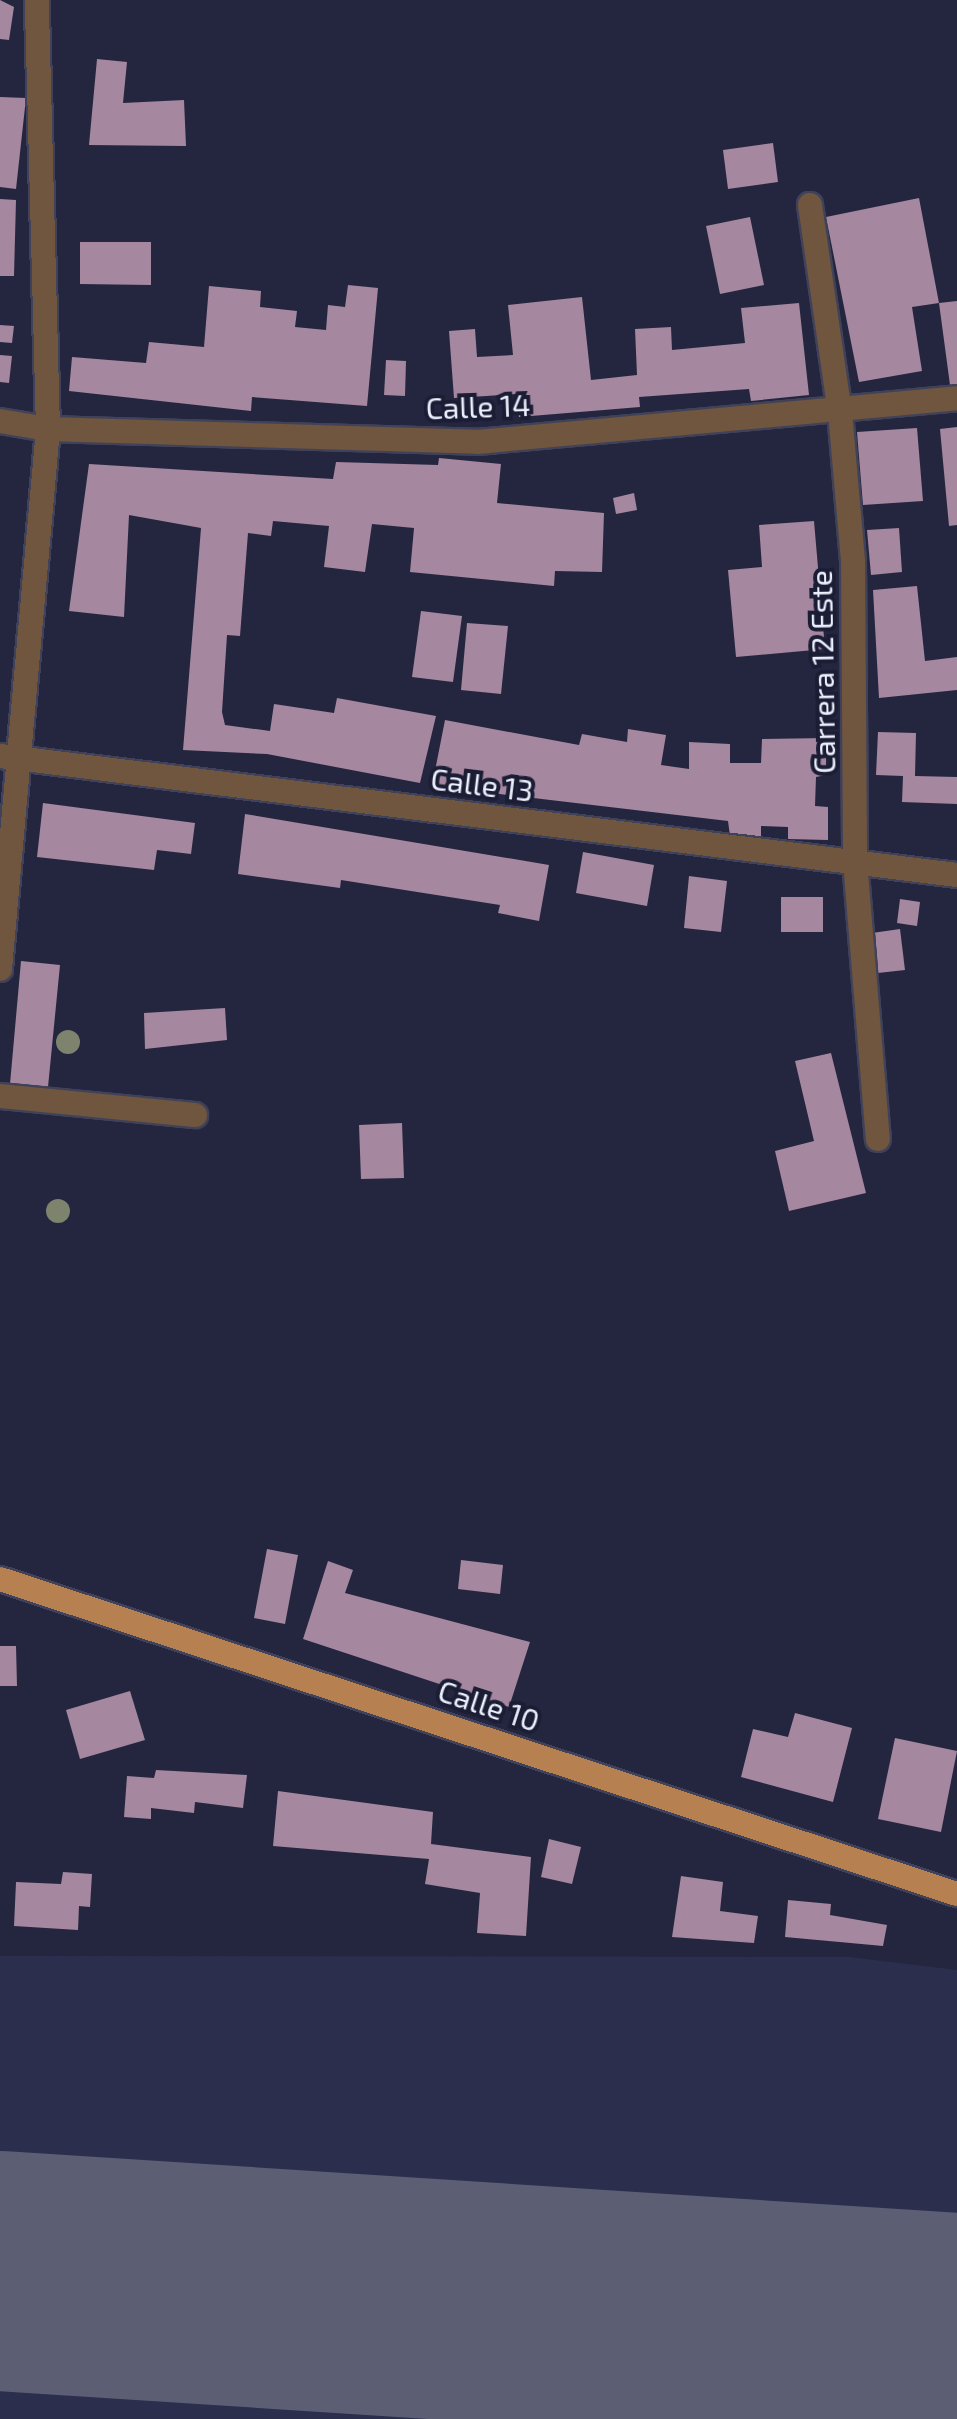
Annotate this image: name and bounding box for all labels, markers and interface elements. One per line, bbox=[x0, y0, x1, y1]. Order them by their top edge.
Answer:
street label: Calle 14 bbox=[425, 386, 531, 426]
street label: Carrera 12 Este bbox=[802, 570, 842, 774]
street label: Calle 13 bbox=[429, 760, 535, 808]
street label: Calle 10 bbox=[434, 1672, 544, 1738]

